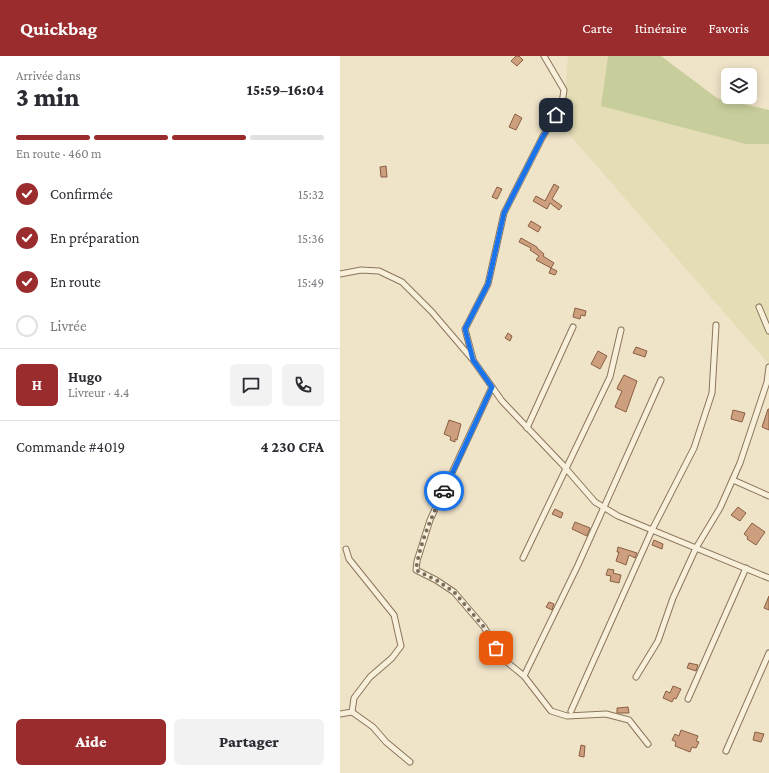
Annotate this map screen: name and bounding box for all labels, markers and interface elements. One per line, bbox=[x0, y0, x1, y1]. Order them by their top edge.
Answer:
text: Quickbag bbox=[20, 18, 97, 39]
text: Carte bbox=[582, 20, 613, 36]
text: Itinéraire bbox=[635, 20, 687, 36]
text: Favoris bbox=[709, 20, 749, 36]
text: Arrivée dans bbox=[16, 68, 81, 83]
map controls bbox=[721, 68, 757, 104]
button: layers bbox=[721, 68, 757, 104]
text: 15:59–16:04 bbox=[247, 82, 324, 98]
text: 3 min bbox=[16, 83, 79, 112]
pin bbox=[539, 98, 573, 132]
icon: home bbox=[545, 104, 567, 126]
text: En route · 460 m bbox=[16, 146, 102, 161]
icon: check bbox=[16, 183, 38, 205]
text: Confirmée bbox=[50, 186, 113, 202]
text: 15:32 bbox=[298, 187, 324, 202]
icon: check bbox=[16, 227, 38, 249]
text: En préparation bbox=[50, 230, 140, 246]
text: 15:36 bbox=[298, 231, 324, 246]
icon: check bbox=[16, 271, 38, 293]
text: En route bbox=[50, 274, 101, 290]
text: 15:49 bbox=[297, 275, 324, 290]
text: Livrée bbox=[50, 318, 87, 334]
button: chat bbox=[230, 364, 272, 406]
button: phone bbox=[282, 364, 324, 406]
text: Hugo bbox=[68, 369, 102, 385]
text: H bbox=[32, 377, 42, 393]
text: Livreur · 4.4 bbox=[68, 385, 129, 400]
text: Commande #4019 bbox=[16, 439, 125, 455]
text: 4 230 CFA bbox=[261, 439, 324, 455]
courier bbox=[424, 471, 464, 511]
icon: car bbox=[433, 480, 455, 502]
pin bbox=[479, 631, 513, 665]
icon: bag bbox=[485, 637, 507, 659]
button: Aide bbox=[16, 719, 166, 765]
button: Partager bbox=[174, 719, 324, 765]

